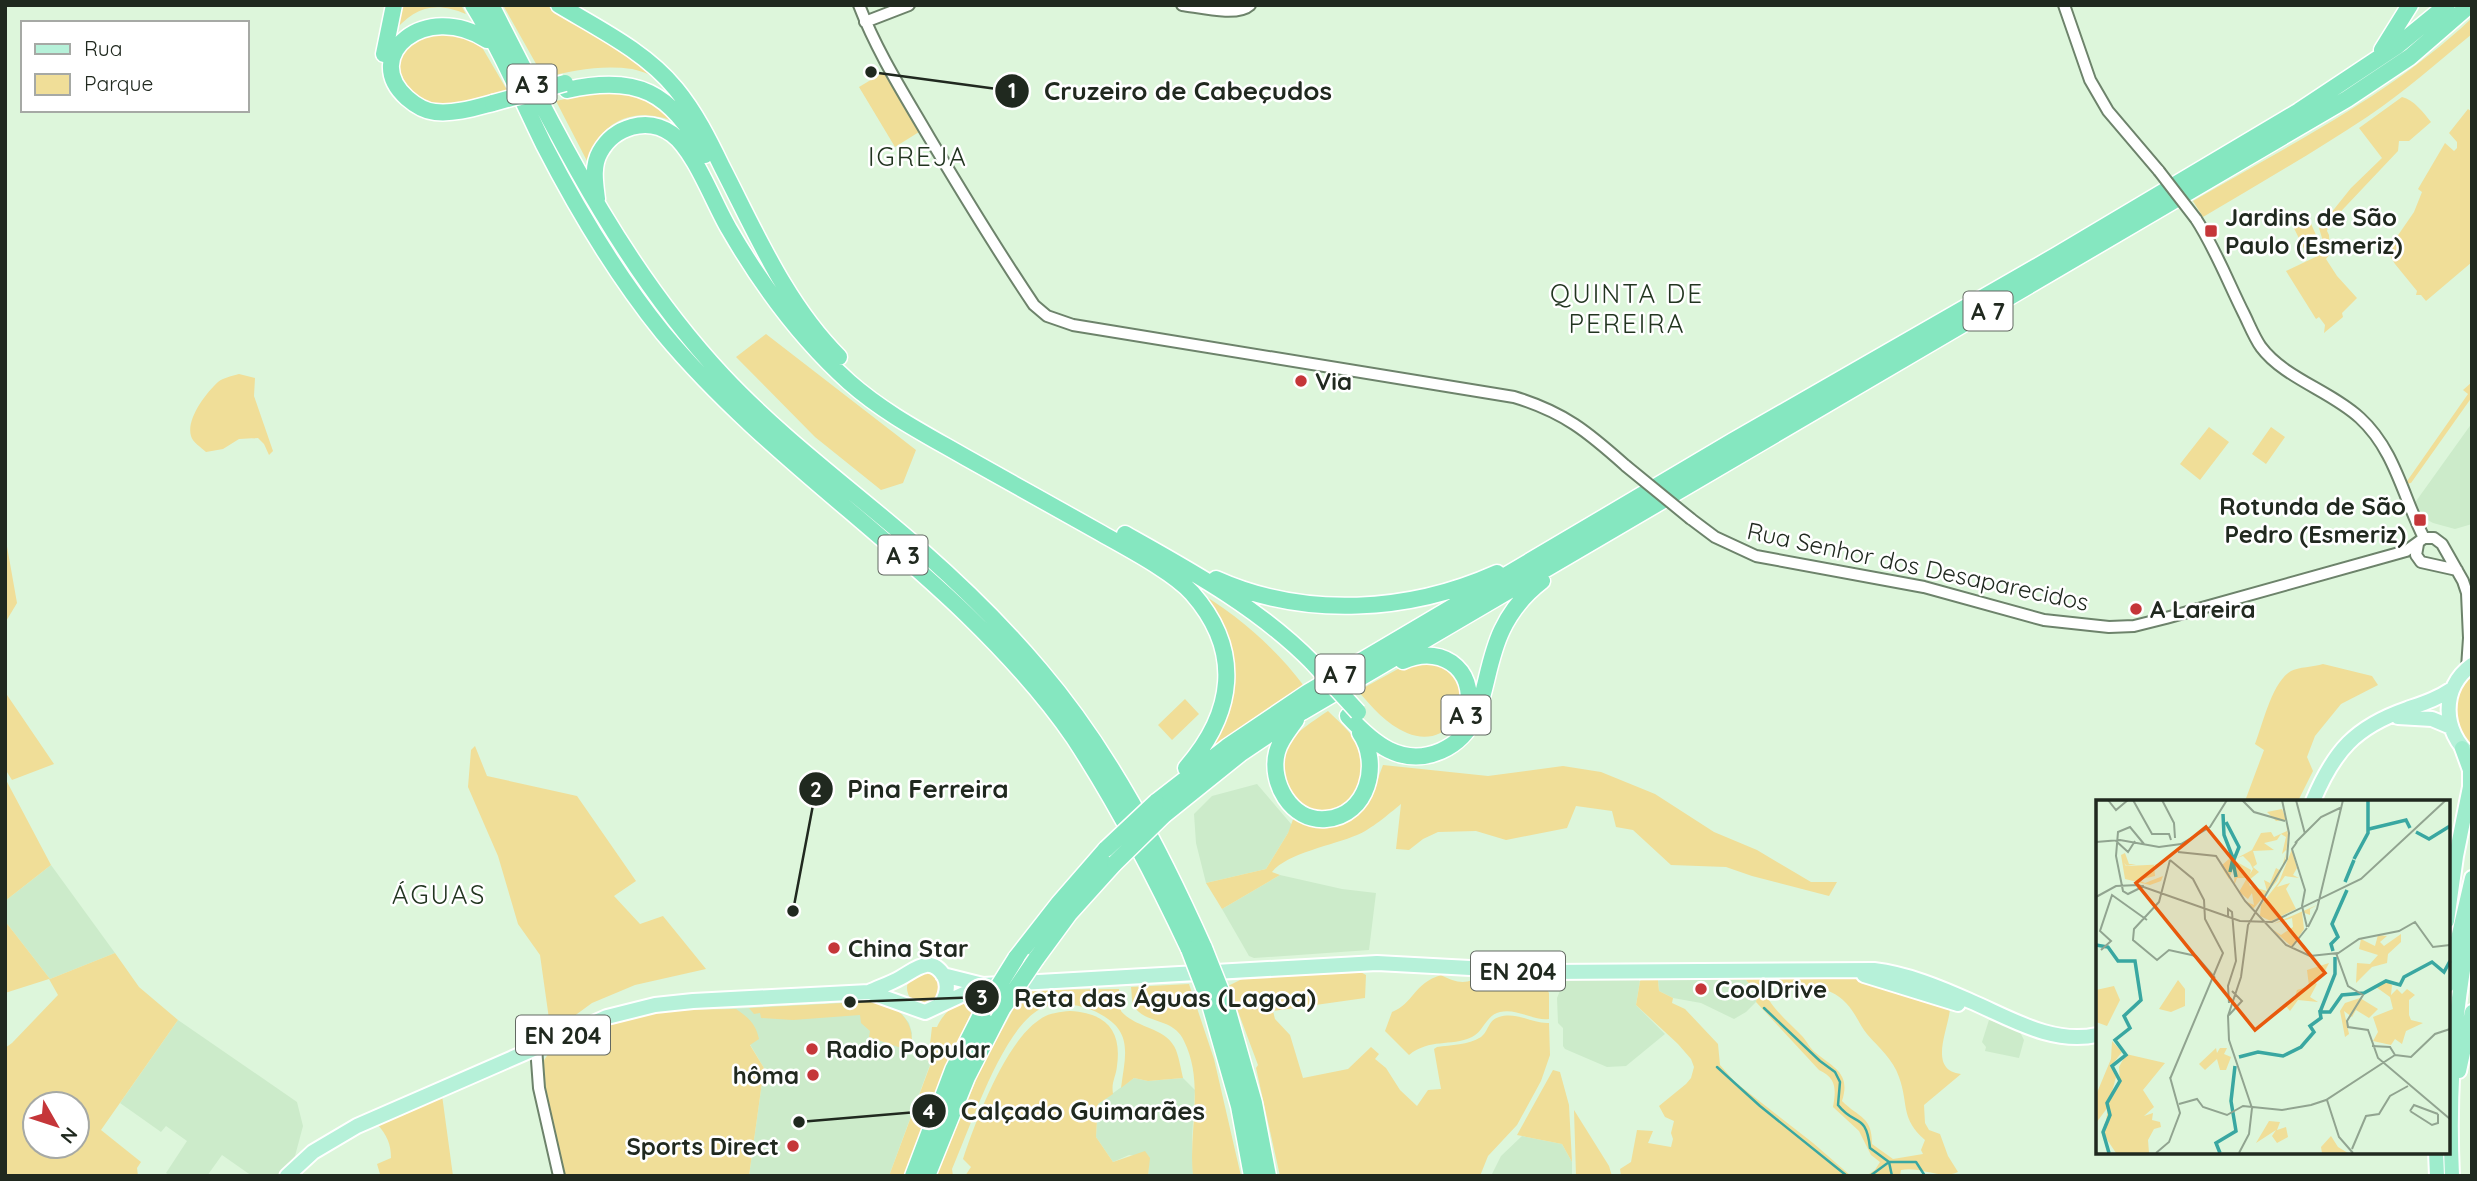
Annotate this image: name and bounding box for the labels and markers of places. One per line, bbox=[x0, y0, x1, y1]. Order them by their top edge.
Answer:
callout: Cruzeiro de Cabeçudos bbox=[995, 67, 1346, 114]
place label: Jardins de São Paulo (Esmeriz) bbox=[2225, 202, 2403, 260]
marker: Jardins de São Paulo (Esmeriz) bbox=[2203, 223, 2219, 239]
place label: Via bbox=[1315, 366, 1352, 396]
marker: Via bbox=[1293, 373, 1309, 389]
place label: Rotunda de São Pedro (Esmeriz) bbox=[2219, 491, 2406, 549]
marker: Rotunda de São Pedro (Esmeriz) bbox=[2412, 512, 2428, 528]
place label: A Lareira bbox=[2150, 594, 2256, 624]
marker: A Lareira bbox=[2128, 601, 2144, 617]
callout: Pina Ferreira bbox=[798, 766, 1022, 813]
place label: China Star bbox=[848, 933, 969, 963]
marker: China Star bbox=[826, 940, 842, 956]
callout: Reta das Águas (Lagoa) bbox=[965, 974, 1330, 1021]
place label: CoolDrive bbox=[1715, 974, 1827, 1004]
marker: CoolDrive bbox=[1693, 981, 1709, 997]
place label: Radio Popular bbox=[826, 1034, 990, 1064]
marker: Radio Popular bbox=[804, 1041, 820, 1057]
place label: hôma bbox=[733, 1060, 799, 1090]
marker: hôma bbox=[805, 1067, 821, 1083]
callout: Calçado Guimarães bbox=[912, 1088, 1219, 1135]
place label: Sports Direct bbox=[626, 1131, 779, 1161]
marker: Sports Direct bbox=[785, 1138, 801, 1154]

